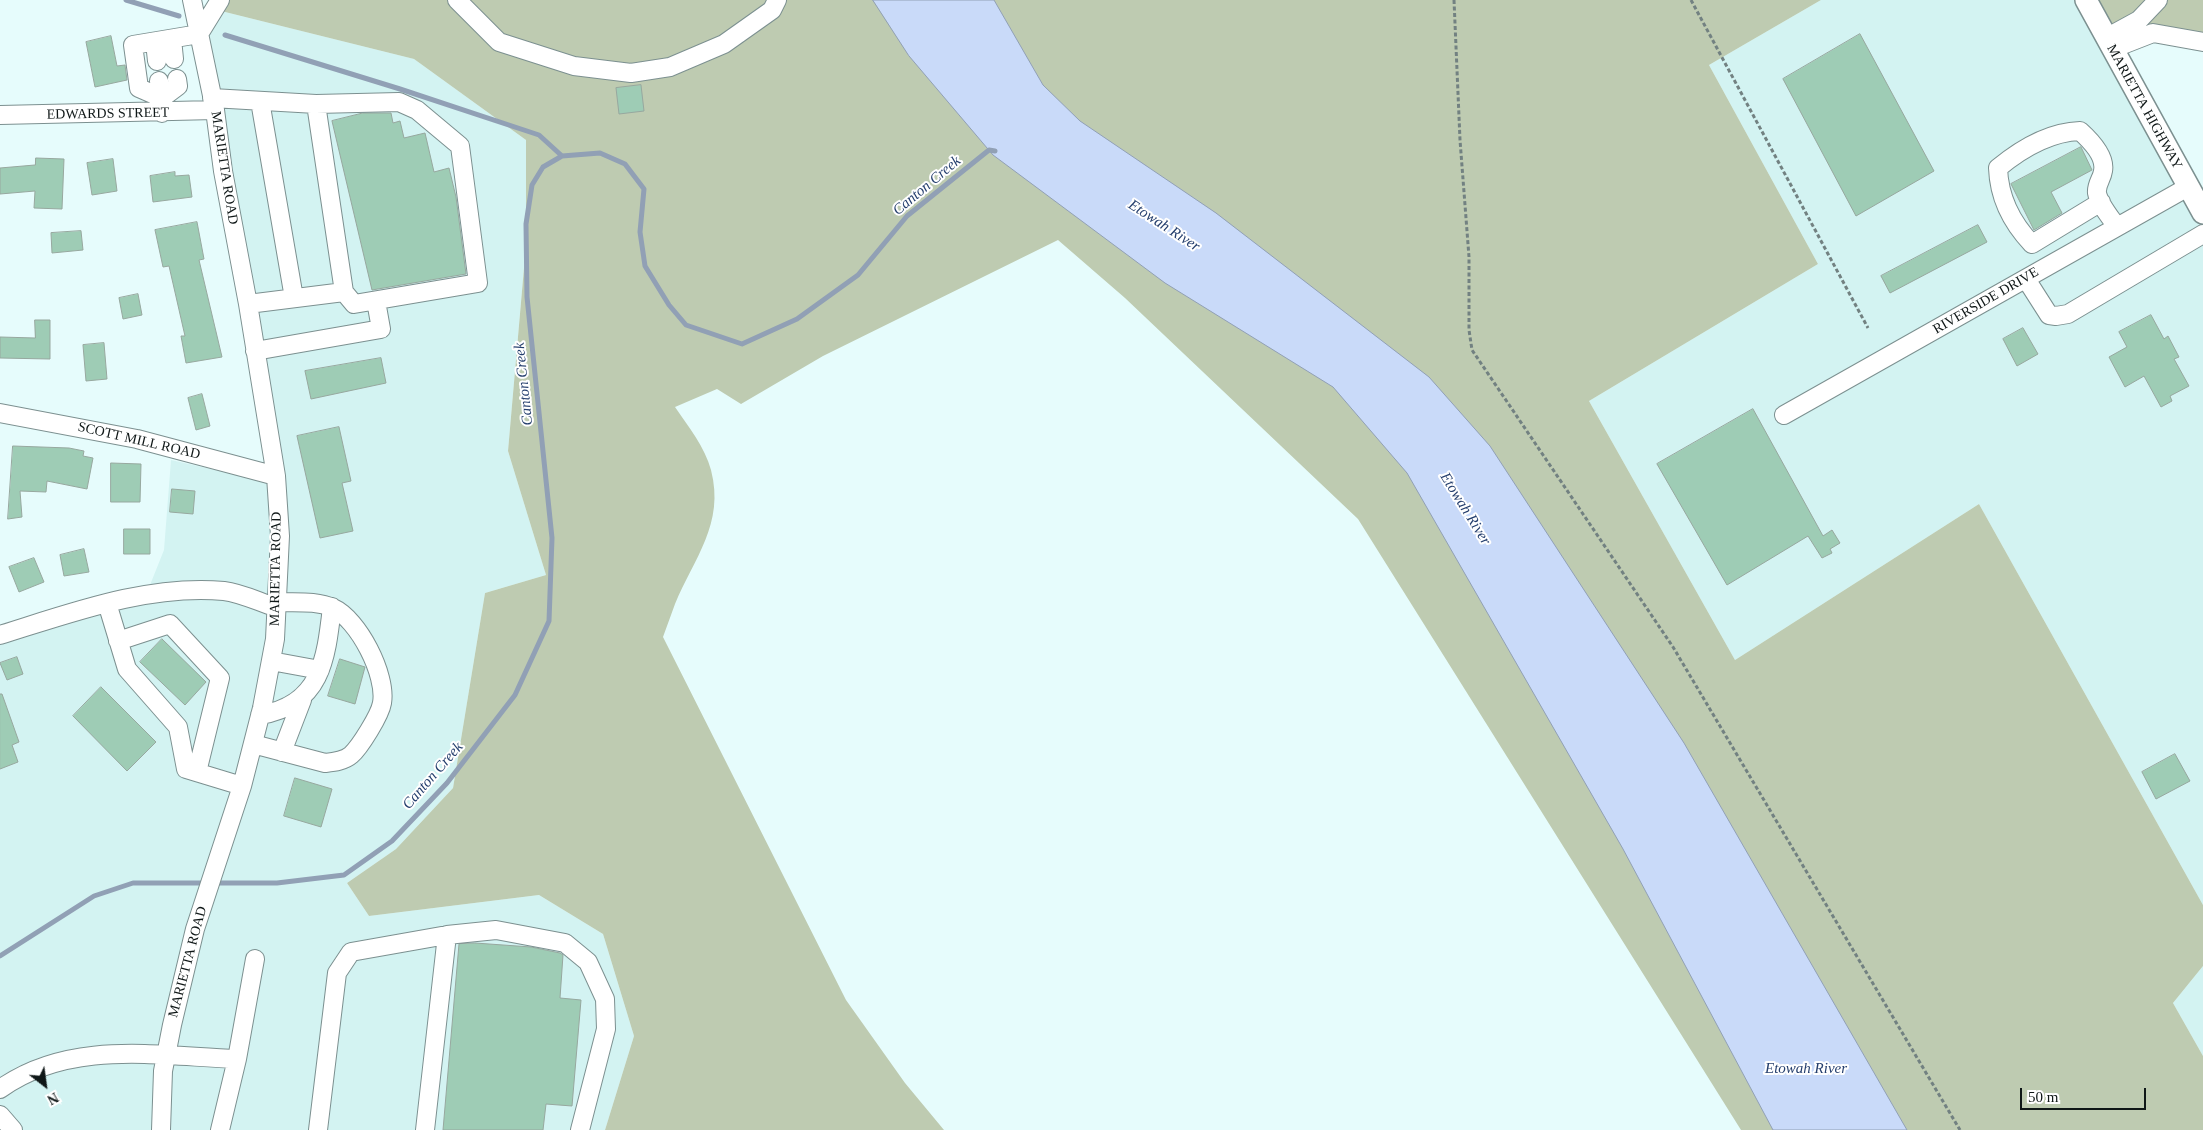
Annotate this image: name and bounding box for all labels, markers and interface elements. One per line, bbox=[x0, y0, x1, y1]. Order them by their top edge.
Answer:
street label: MARIETTA HIGHWAY bbox=[2103, 42, 2185, 172]
street label: EDWARDS STREET bbox=[47, 105, 169, 123]
street label: MARIETTA ROAD bbox=[207, 110, 241, 226]
water label: Canton Creek bbox=[889, 152, 965, 220]
water label: Etowah River bbox=[1125, 196, 1203, 256]
street label: RIVERSIDE DRIVE bbox=[1930, 264, 2042, 338]
water label: Canton Creek bbox=[511, 342, 537, 426]
street label: SCOTT MILL ROAD bbox=[76, 419, 202, 463]
water label: Etowah River bbox=[1436, 469, 1494, 549]
street label: MARIETTA ROAD bbox=[267, 512, 285, 626]
water label: Canton Creek bbox=[399, 739, 467, 813]
street label: MARIETTA ROAD bbox=[165, 905, 211, 1019]
north arrow bbox=[20, 1060, 70, 1110]
water label: Etowah River bbox=[1765, 1060, 1847, 1078]
scale bar bbox=[2023, 1078, 2149, 1110]
text: N bbox=[45, 1089, 61, 1107]
text: 50 m bbox=[2028, 1089, 2058, 1105]

